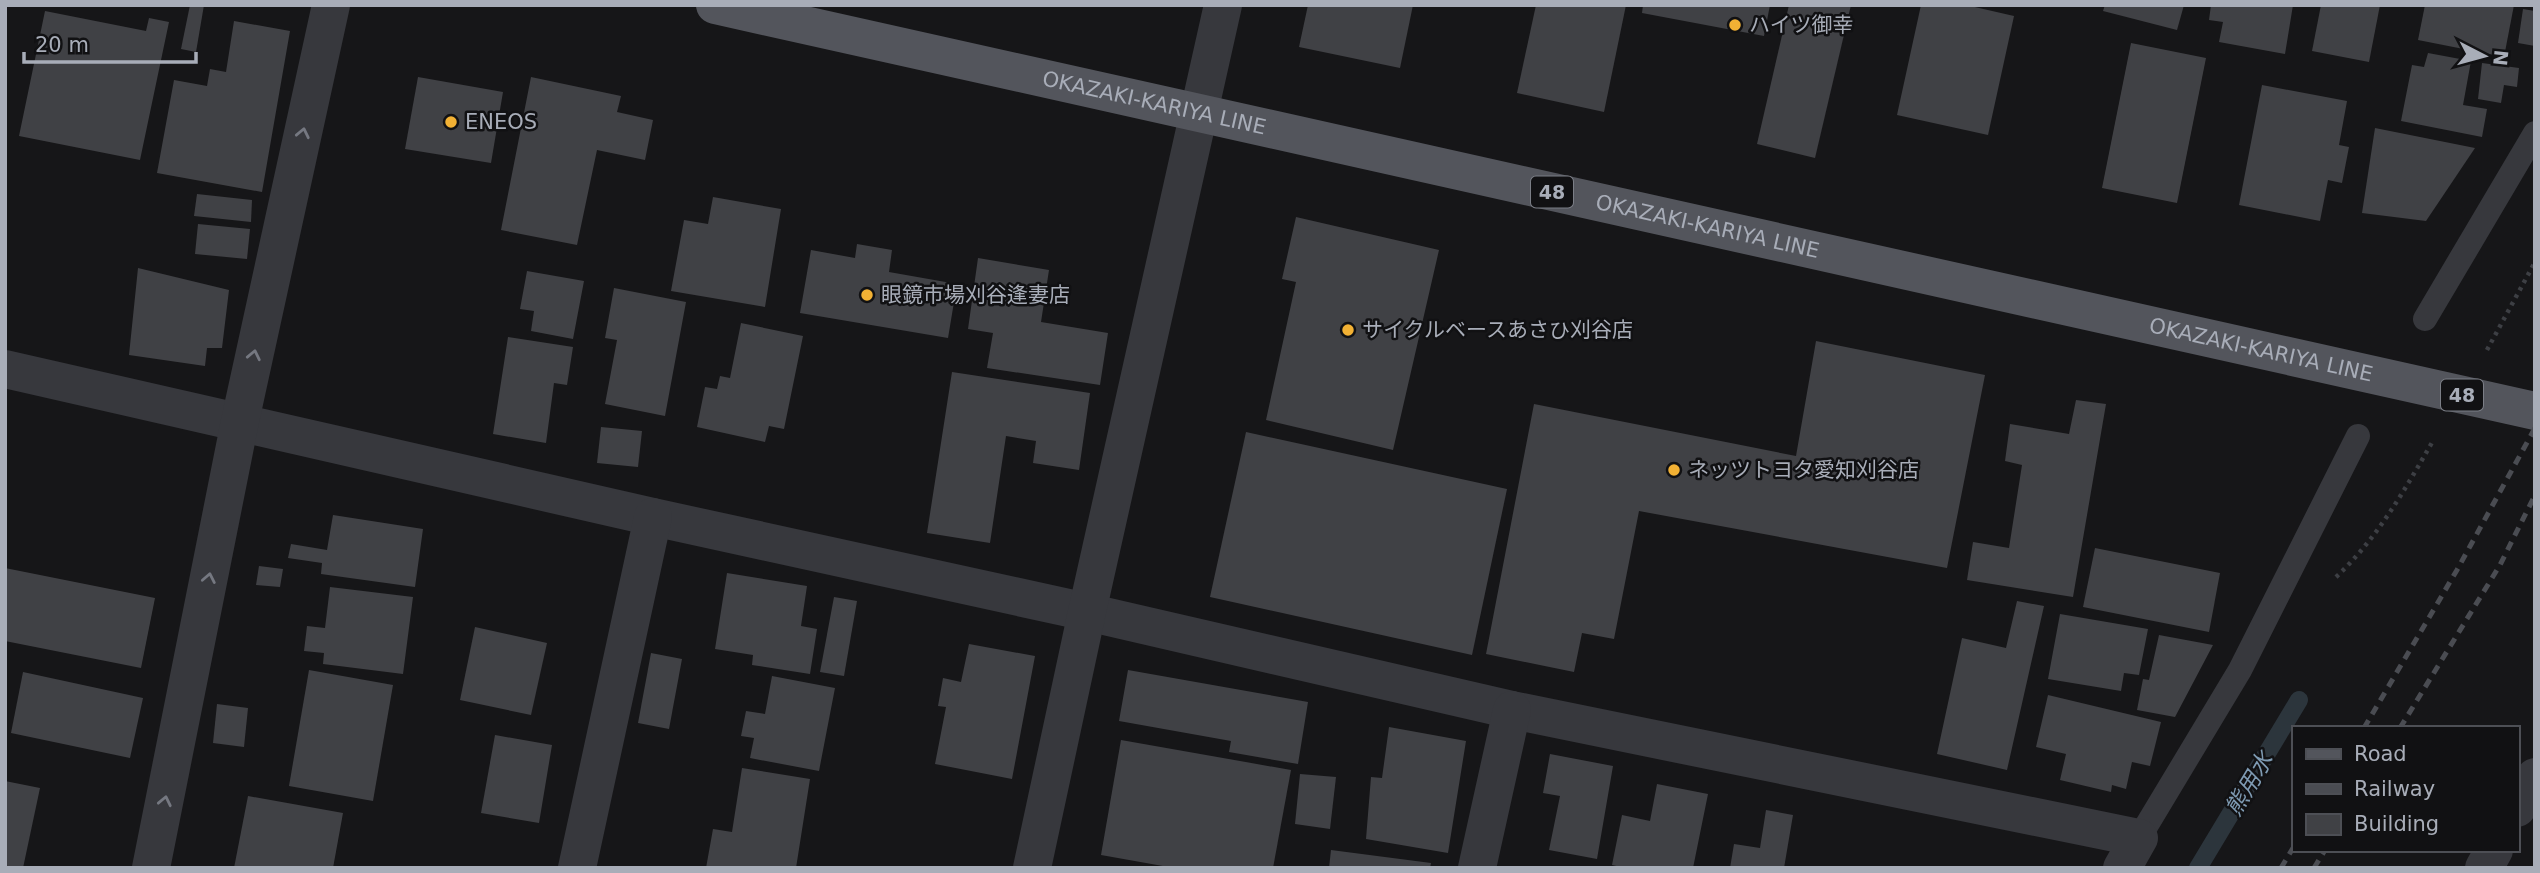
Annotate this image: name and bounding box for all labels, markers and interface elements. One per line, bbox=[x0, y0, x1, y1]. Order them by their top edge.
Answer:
place label: ハイツ御幸 bbox=[1749, 13, 1854, 37]
marker: ハイツ御幸 bbox=[1727, 17, 1743, 33]
scale bar bbox=[24, 21, 196, 65]
north arrow bbox=[2449, 21, 2519, 91]
text: 20 m bbox=[35, 33, 89, 57]
text: N bbox=[2489, 49, 2513, 67]
street label: OKAZAKI-KARIYA LINE bbox=[1040, 66, 1268, 140]
place label: ENEOS bbox=[465, 110, 537, 134]
marker: ENEOS bbox=[443, 114, 459, 130]
one-way arrow bbox=[295, 127, 310, 139]
road number: 48 bbox=[1531, 176, 1573, 208]
street label: OKAZAKI-KARIYA LINE bbox=[1594, 190, 1822, 263]
place label: 眼鏡市場刈谷逢妻店 bbox=[881, 283, 1070, 307]
marker: 眼鏡市場刈谷逢妻店 bbox=[859, 287, 875, 303]
street label: OKAZAKI-KARIYA LINE bbox=[2147, 313, 2375, 386]
place label: サイクルベースあさひ刈谷店 bbox=[1362, 318, 1633, 342]
marker: サイクルベースあさひ刈谷店 bbox=[1340, 322, 1356, 338]
one-way arrow bbox=[246, 349, 261, 361]
road number: 48 bbox=[2441, 380, 2483, 410]
place label: ネッツトヨタ愛知刈谷店 bbox=[1688, 458, 1919, 482]
marker: ネッツトヨタ愛知刈谷店 bbox=[1666, 462, 1682, 478]
one-way arrow bbox=[201, 572, 216, 584]
legend bbox=[2292, 726, 2519, 852]
text: Road bbox=[2354, 742, 2407, 766]
water label: 熊用水 bbox=[2220, 745, 2279, 820]
text: Railway bbox=[2354, 777, 2435, 801]
one-way arrow bbox=[157, 795, 172, 807]
text: Building bbox=[2354, 812, 2439, 836]

